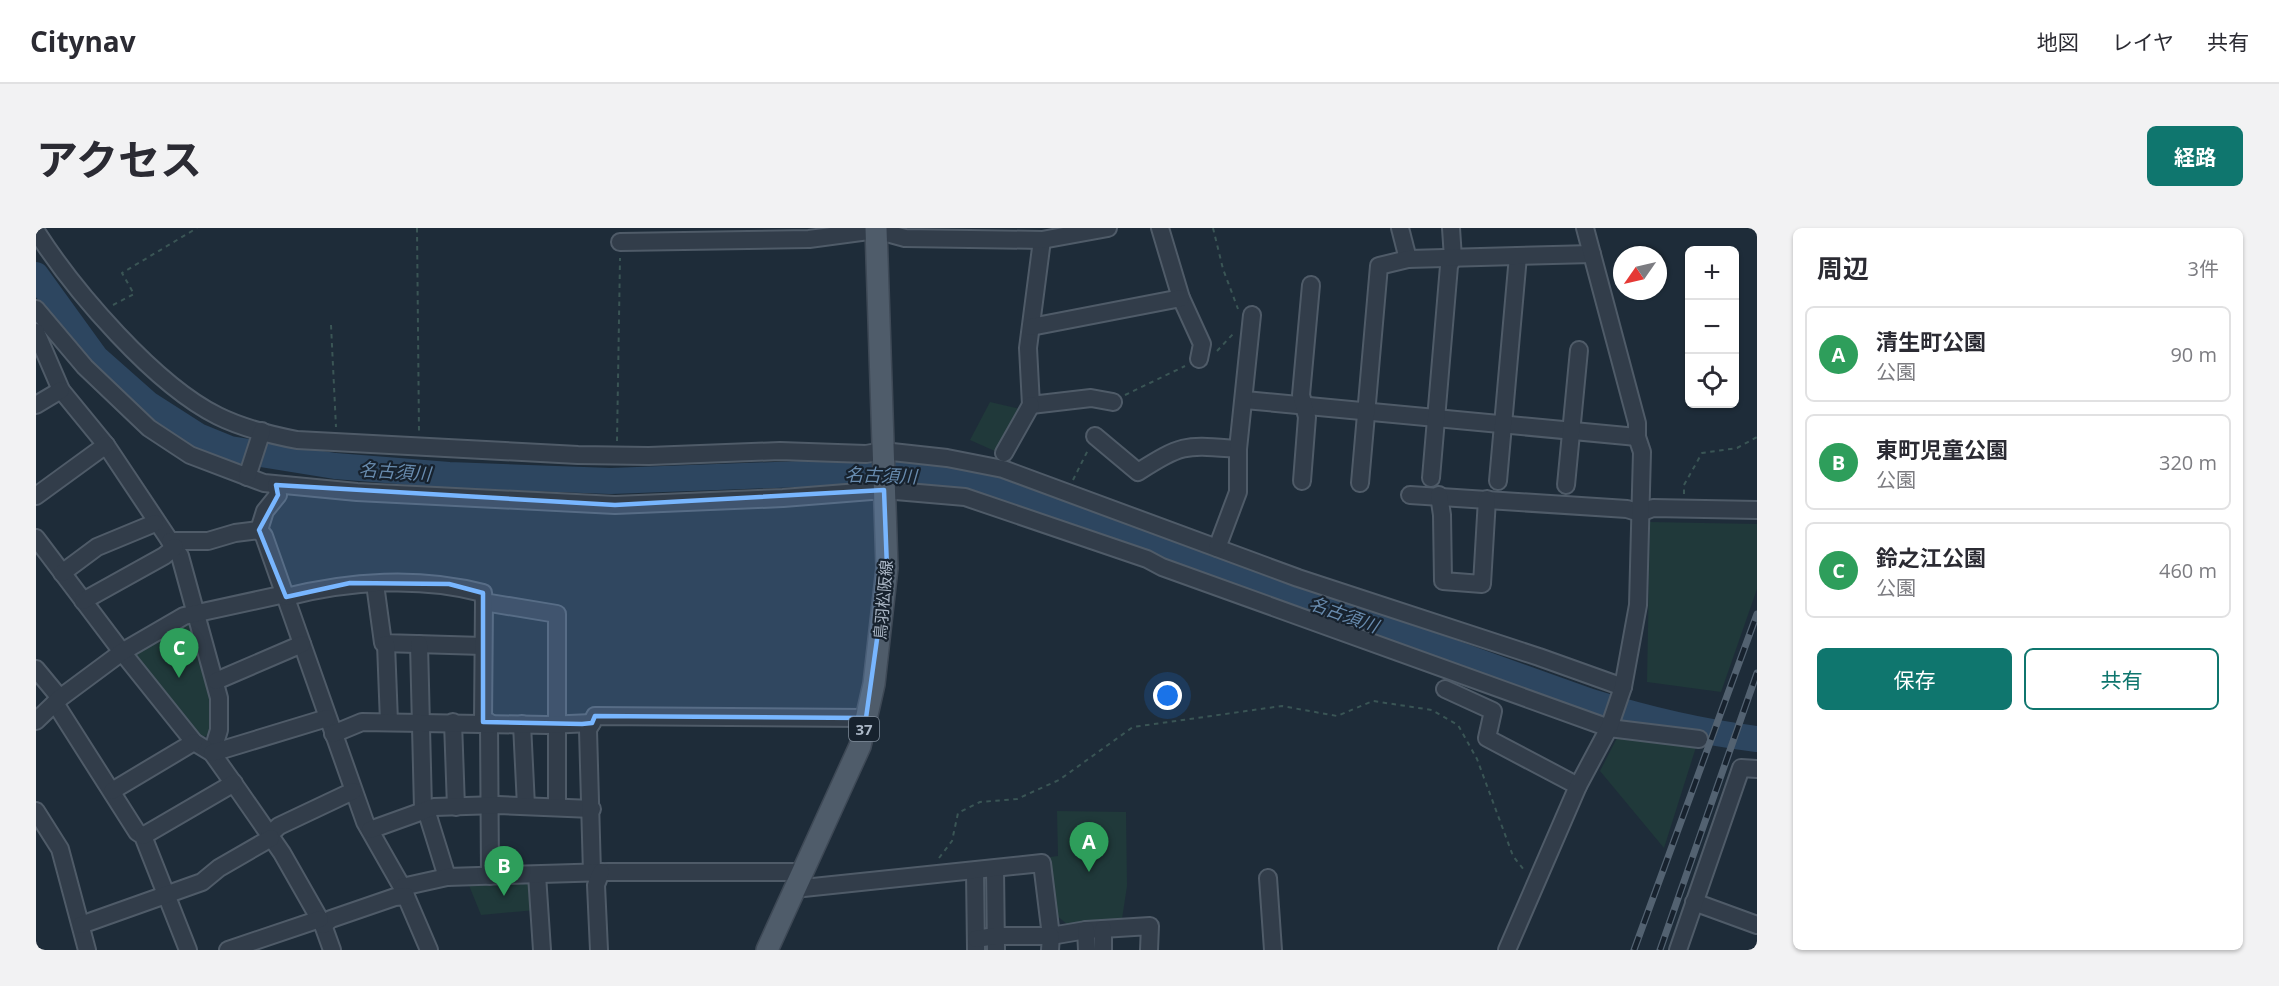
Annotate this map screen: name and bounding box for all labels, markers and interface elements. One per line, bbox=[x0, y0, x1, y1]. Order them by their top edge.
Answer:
text: Citynav bbox=[30, 22, 136, 60]
text: 地図 bbox=[2037, 28, 2079, 56]
text: レイヤ bbox=[2112, 28, 2174, 56]
text: 共有 bbox=[2207, 28, 2249, 56]
button: 経路 bbox=[2147, 126, 2243, 186]
text: アクセス bbox=[36, 130, 202, 187]
north arrow bbox=[1613, 246, 1667, 300]
map controls bbox=[1685, 246, 1739, 408]
button: + bbox=[1685, 246, 1739, 300]
text: 周辺 bbox=[1817, 250, 1869, 286]
text: 3件 bbox=[2188, 255, 2219, 282]
button: − bbox=[1685, 300, 1739, 354]
text: 清生町公園 bbox=[1876, 326, 1986, 356]
text: A bbox=[1832, 341, 1845, 368]
text: 90 m bbox=[2170, 341, 2217, 368]
button: locate bbox=[1685, 354, 1739, 408]
text: 公園 bbox=[1876, 358, 1916, 385]
text: 東町児童公園 bbox=[1876, 434, 2008, 464]
text: B bbox=[1832, 449, 1845, 476]
text: 320 m bbox=[2159, 449, 2217, 476]
water label: 名古須川 bbox=[358, 457, 434, 486]
water label: 名古須川 bbox=[845, 462, 919, 488]
text: 公園 bbox=[1876, 466, 1916, 493]
text: 鈴之江公園 bbox=[1876, 542, 1986, 572]
text: C bbox=[1832, 557, 1845, 584]
text: 460 m bbox=[2159, 557, 2217, 584]
street label: 鳥羽松阪線 bbox=[869, 559, 897, 641]
text: 公園 bbox=[1876, 574, 1916, 601]
water label: 名古須川 bbox=[1306, 590, 1384, 638]
pin: C bbox=[160, 628, 198, 678]
button: 保存 bbox=[1817, 648, 2012, 710]
button: 共有 bbox=[2024, 648, 2219, 710]
your location bbox=[1153, 681, 1182, 710]
road number: 37 bbox=[849, 717, 879, 741]
pin: A bbox=[1070, 822, 1108, 872]
pin: B bbox=[484, 846, 524, 896]

